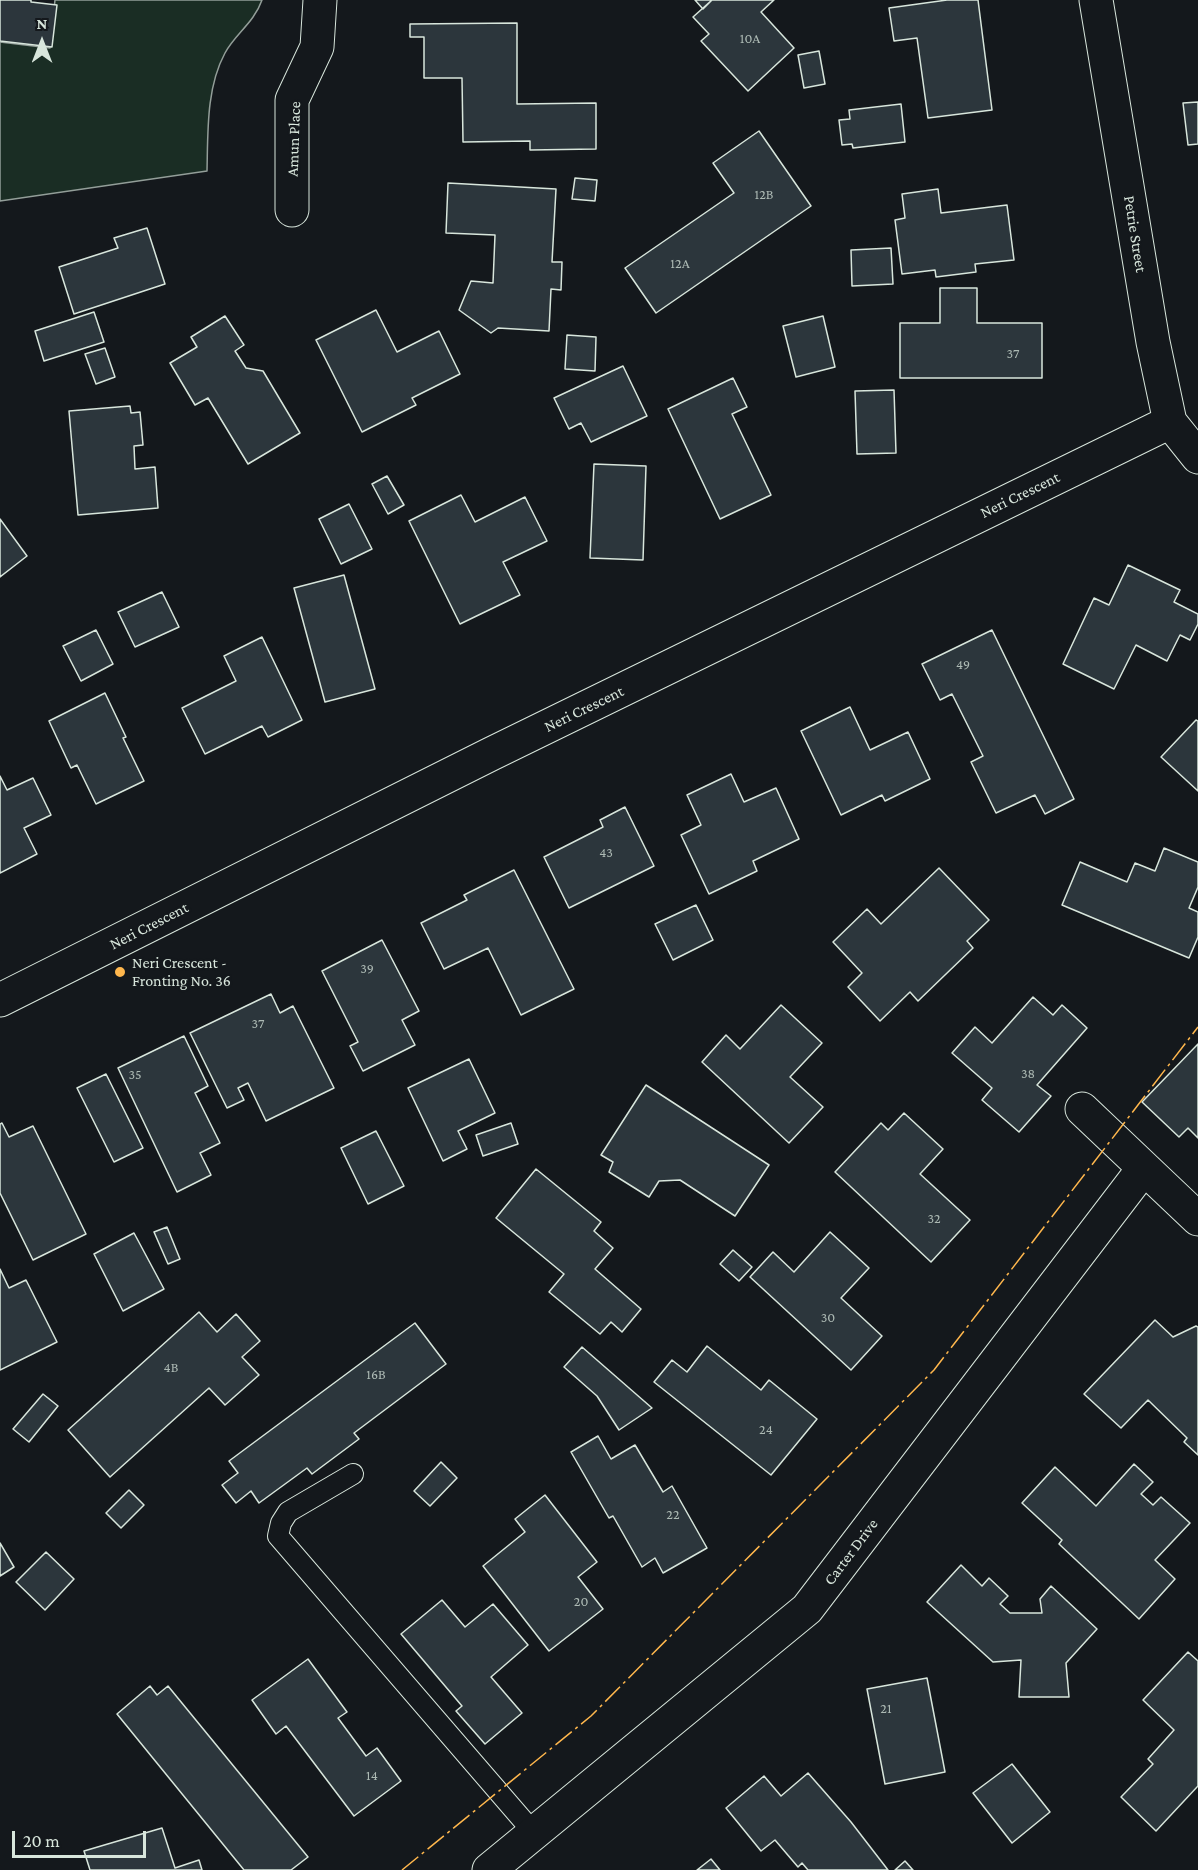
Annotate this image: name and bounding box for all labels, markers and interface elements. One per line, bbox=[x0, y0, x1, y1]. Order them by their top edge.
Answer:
north arrow bbox=[12, 12, 72, 72]
text: N bbox=[37, 15, 47, 32]
house number: 10A bbox=[740, 31, 760, 47]
street label: Amun Place bbox=[283, 101, 305, 177]
house number: 12B bbox=[755, 187, 773, 203]
street label: Petrie Street bbox=[1119, 194, 1151, 274]
house number: 12A bbox=[670, 256, 690, 272]
house number: 37 bbox=[1007, 346, 1019, 362]
street label: Neri Crescent bbox=[977, 468, 1063, 522]
house number: 49 bbox=[956, 657, 970, 673]
street label: Neri Crescent bbox=[541, 682, 627, 736]
house number: 43 bbox=[599, 845, 613, 861]
street label: Neri Crescent bbox=[106, 898, 192, 954]
place label: Neri Crescent - Fronting No. 36 bbox=[132, 953, 231, 991]
house number: 39 bbox=[360, 961, 374, 977]
marker: Neri Crescent - Fronting No. 36 bbox=[113, 965, 127, 979]
house number: 37 bbox=[252, 1016, 264, 1032]
house number: 38 bbox=[1021, 1066, 1035, 1082]
house number: 35 bbox=[128, 1067, 142, 1083]
house number: 32 bbox=[927, 1211, 941, 1227]
house number: 30 bbox=[821, 1310, 835, 1326]
house number: 4B bbox=[164, 1360, 178, 1376]
house number: 16B bbox=[366, 1367, 386, 1383]
house number: 24 bbox=[759, 1422, 773, 1438]
house number: 22 bbox=[666, 1507, 680, 1523]
street label: Carter Drive bbox=[820, 1515, 882, 1589]
house number: 20 bbox=[574, 1594, 588, 1610]
house number: 21 bbox=[880, 1701, 892, 1717]
house number: 14 bbox=[366, 1768, 378, 1784]
scale bar bbox=[15, 1819, 148, 1857]
text: 20 m bbox=[23, 1831, 60, 1851]

